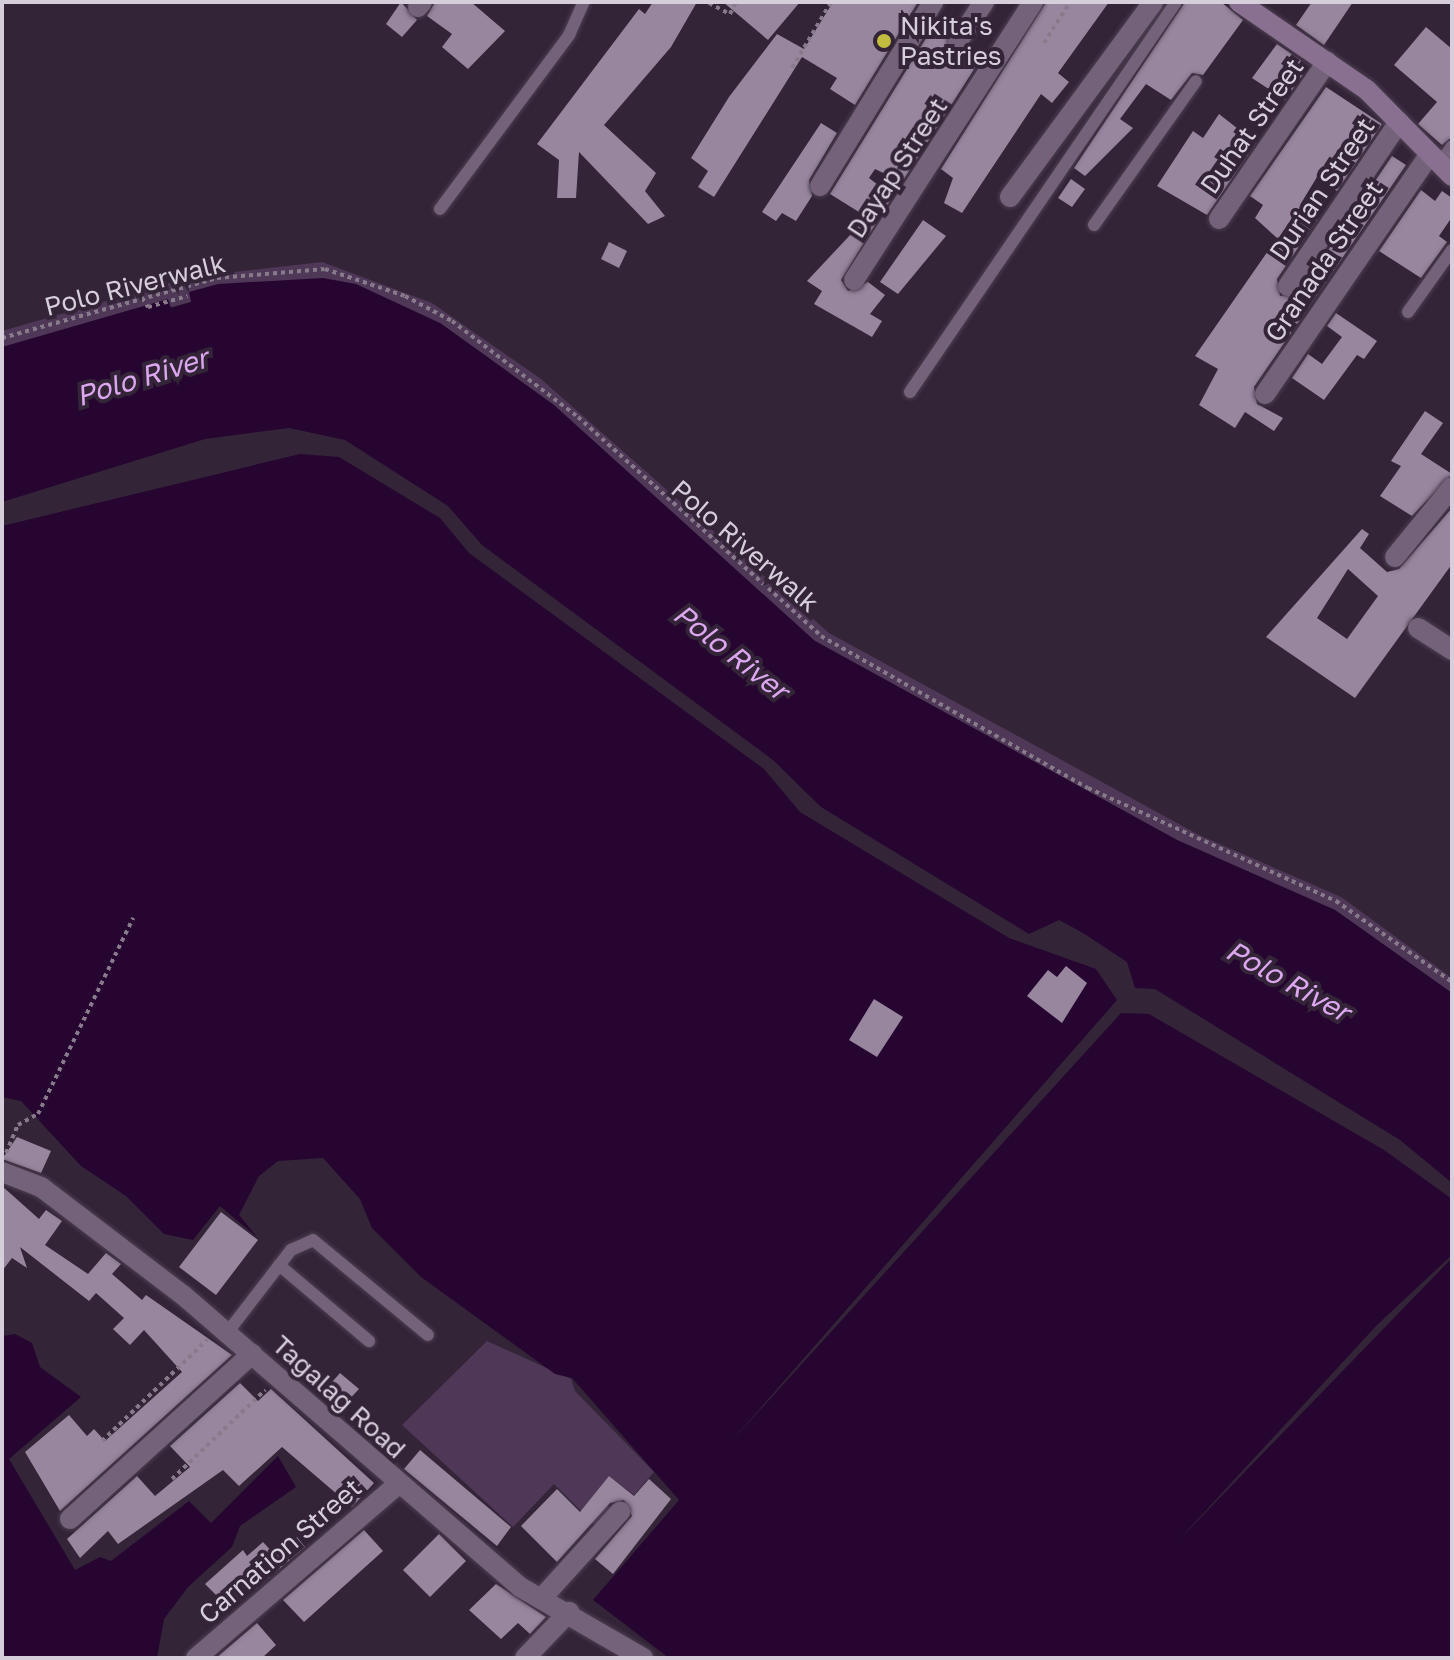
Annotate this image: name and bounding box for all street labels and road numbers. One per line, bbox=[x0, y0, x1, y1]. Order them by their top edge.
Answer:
street label: Duhat Street bbox=[1194, 52, 1310, 200]
street label: Dayap Street bbox=[840, 92, 954, 244]
street label: Durian Street bbox=[1263, 112, 1381, 266]
street label: Granada Street bbox=[1259, 174, 1389, 348]
street label: Polo Riverwalk bbox=[41, 247, 229, 323]
street label: Polo Riverwalk bbox=[665, 473, 825, 619]
street label: Tagalag Road bbox=[266, 1329, 412, 1465]
street label: Carnation Street bbox=[192, 1472, 368, 1630]

